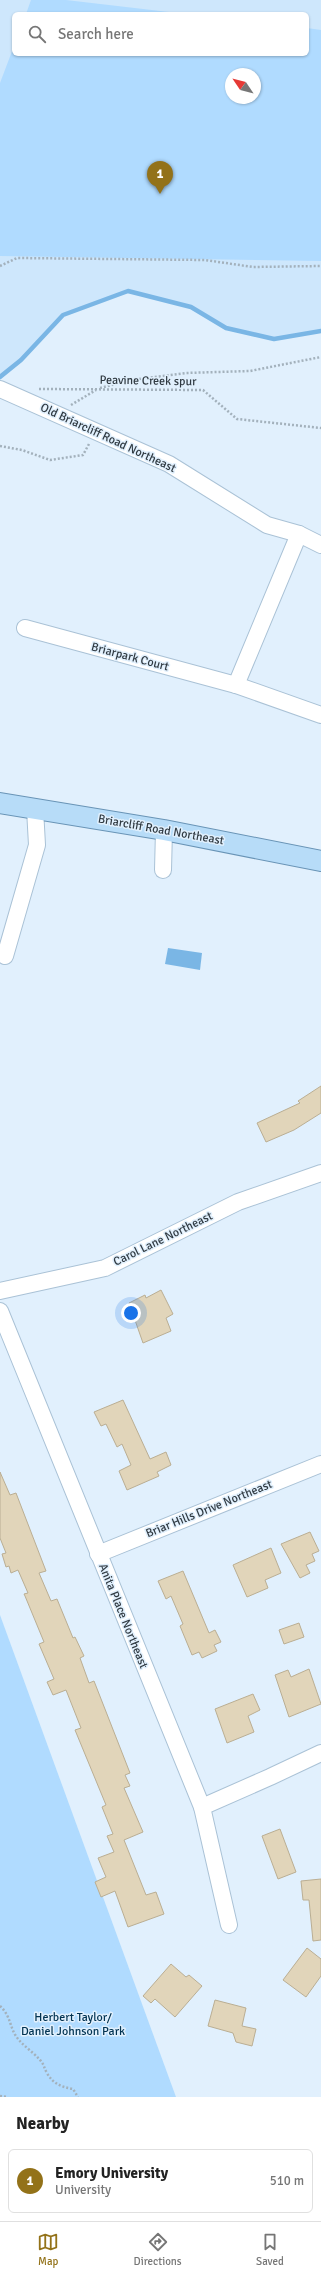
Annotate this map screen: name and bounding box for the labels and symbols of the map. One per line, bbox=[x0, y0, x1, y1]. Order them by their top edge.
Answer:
north arrow bbox=[225, 68, 261, 104]
pin: 1 bbox=[147, 161, 173, 194]
street label: Peavine Creek spur bbox=[99, 373, 197, 389]
street label: Old Briarcliff Road Northeast bbox=[38, 400, 178, 476]
street label: Briarpark Court bbox=[90, 639, 170, 675]
street label: Briarcliff Road Northeast bbox=[97, 812, 225, 848]
street label: Carol Lane Northeast bbox=[111, 1208, 215, 1270]
your location bbox=[121, 1303, 141, 1323]
street label: Briar Hills Drive Northeast bbox=[144, 1477, 274, 1541]
street label: Anita Place Northeast bbox=[95, 1561, 151, 1671]
park label: Herbert Taylor/ Daniel Johnson Park bbox=[21, 2010, 125, 2039]

